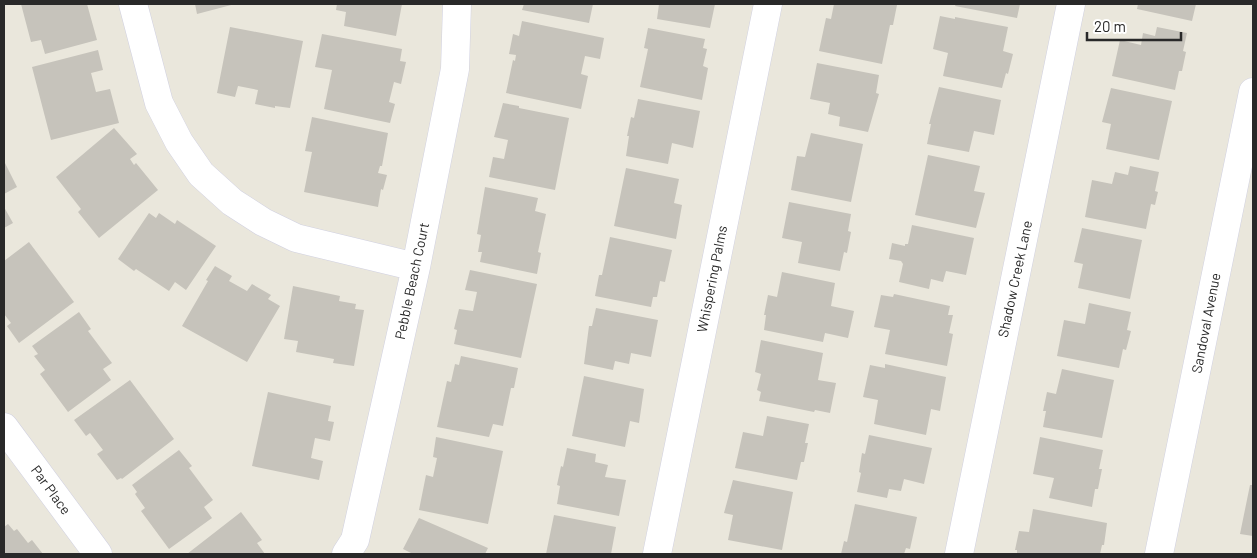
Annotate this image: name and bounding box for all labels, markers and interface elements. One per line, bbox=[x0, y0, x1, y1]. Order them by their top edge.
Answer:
scale bar bbox=[1087, 10, 1181, 42]
text: 20 m bbox=[1094, 17, 1126, 35]
street label: Shadow Creek Lane bbox=[994, 219, 1035, 339]
street label: Pebble Beach Court bbox=[391, 221, 432, 341]
street label: Whispering Palms bbox=[693, 224, 730, 334]
street label: Sandoval Avenue bbox=[1187, 271, 1224, 375]
street label: Par Place bbox=[28, 462, 75, 518]

